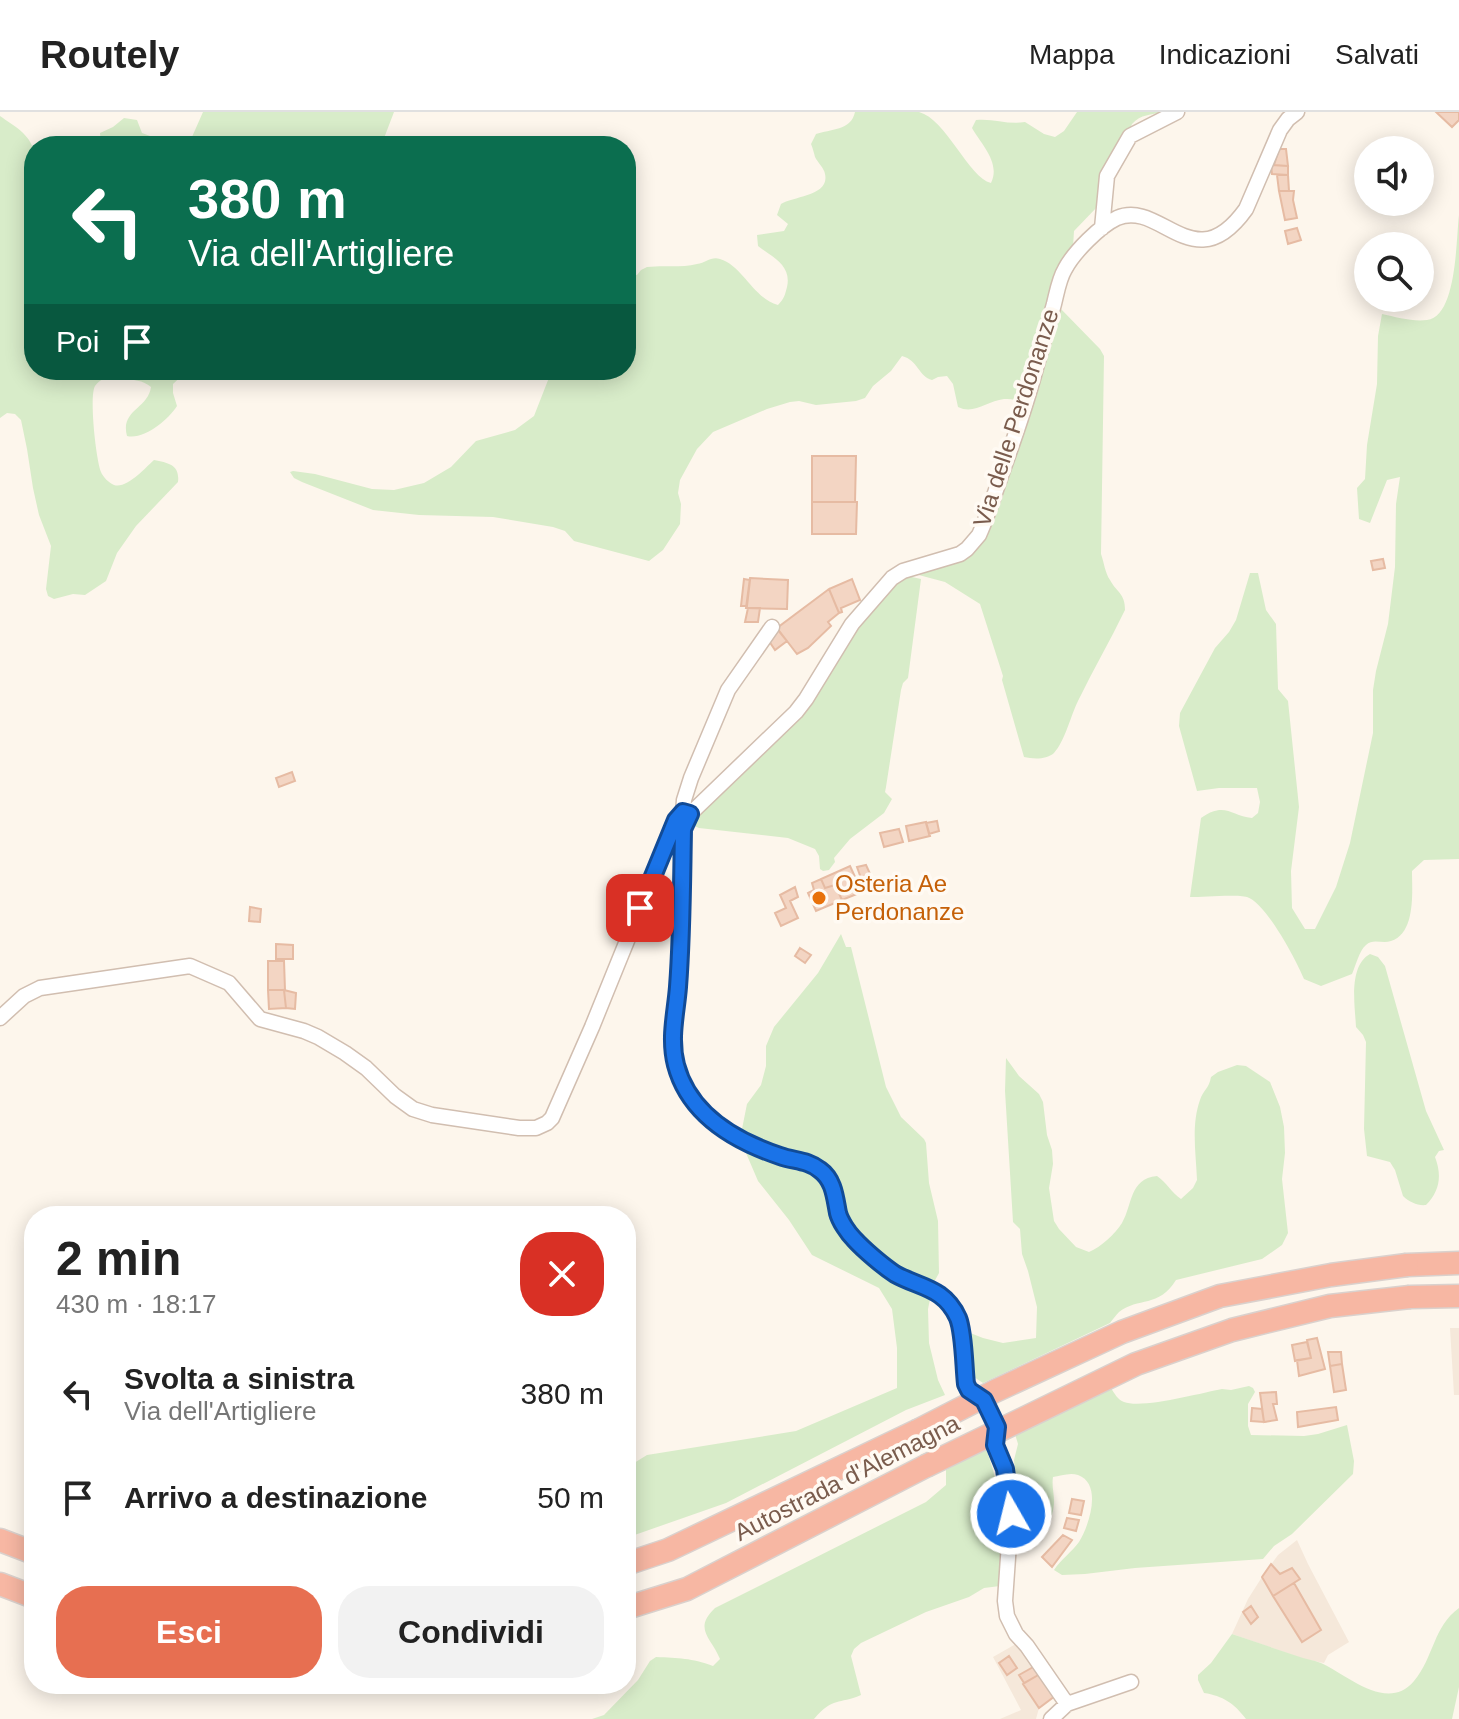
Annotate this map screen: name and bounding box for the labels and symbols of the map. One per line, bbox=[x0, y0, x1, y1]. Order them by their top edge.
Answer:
street label: Via delle Perdonanze bbox=[967, 305, 1064, 530]
place label: Osteria Ae Perdonanze bbox=[835, 870, 964, 925]
pin bbox=[606, 874, 674, 942]
marker: Osteria Ae Perdonanze bbox=[810, 889, 828, 907]
street label: Autostrada d'Alemagna bbox=[730, 1409, 964, 1546]
position arrow bbox=[969, 1472, 1053, 1556]

